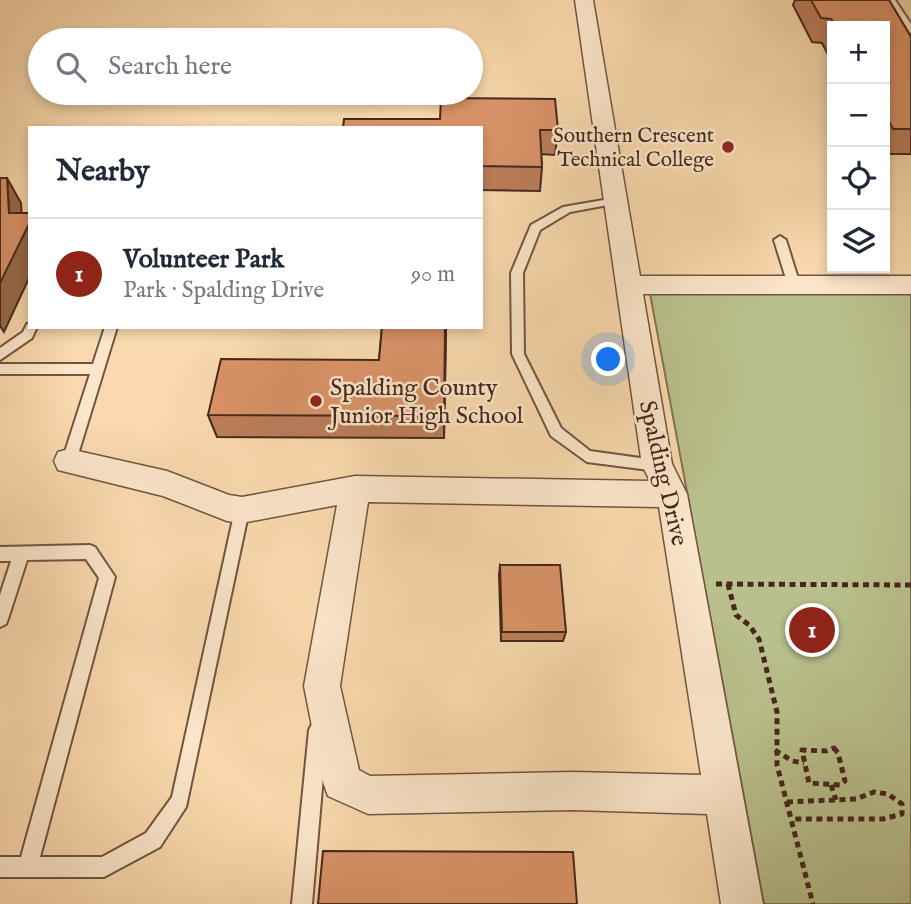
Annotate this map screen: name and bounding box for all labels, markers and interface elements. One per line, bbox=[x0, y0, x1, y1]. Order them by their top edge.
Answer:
map controls bbox=[827, 21, 890, 273]
button: + bbox=[827, 21, 890, 84]
search box bbox=[28, 28, 483, 105]
icon: search bbox=[52, 48, 90, 86]
text: Search here bbox=[108, 50, 232, 83]
button: − bbox=[827, 84, 890, 147]
place label: Southern Crescent Technical College bbox=[553, 123, 714, 174]
marker: Southern Crescent Technical College bbox=[720, 139, 736, 155]
button: locate bbox=[827, 147, 890, 210]
text: Nearby bbox=[56, 153, 149, 191]
button: layers bbox=[827, 210, 890, 273]
text: Volunteer Park bbox=[123, 243, 284, 276]
text: 1 bbox=[75, 260, 83, 289]
text: 90 m bbox=[411, 260, 455, 289]
text: Park · Spalding Drive bbox=[123, 276, 324, 305]
your location bbox=[591, 342, 625, 376]
place label: Spalding County Junior High School bbox=[327, 373, 524, 432]
marker: Spalding County Junior High School bbox=[308, 393, 324, 409]
street label: Spalding Drive bbox=[631, 398, 694, 549]
pin: 1 bbox=[789, 604, 835, 656]

